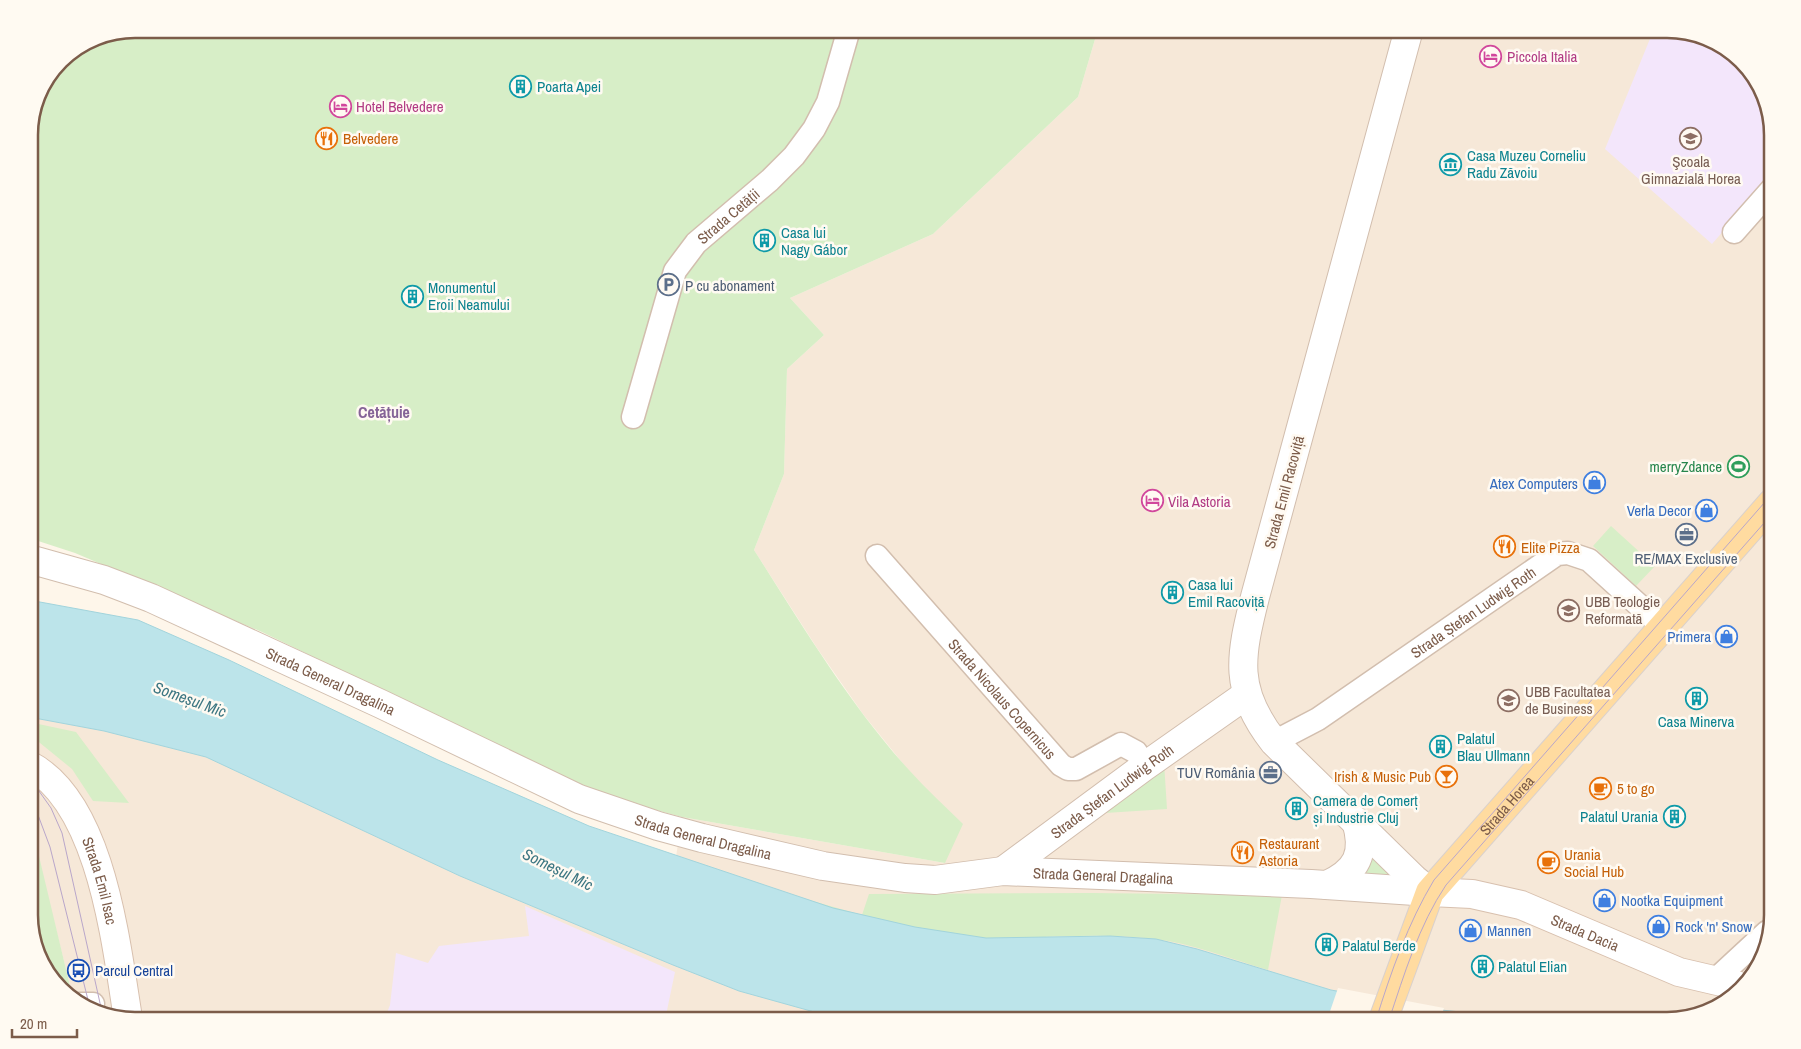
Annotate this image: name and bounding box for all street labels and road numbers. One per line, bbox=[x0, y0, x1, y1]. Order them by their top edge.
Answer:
street label: Strada Cetății bbox=[692, 183, 764, 248]
street label: Strada Emil Racoviță bbox=[1259, 433, 1309, 551]
street label: Strada Ștefan Ludwig Roth bbox=[1406, 561, 1540, 663]
street label: Strada Nicolaus Copernicus bbox=[944, 634, 1061, 763]
street label: Strada General Dragalina bbox=[263, 642, 399, 720]
street label: Strada Ștefan Ludwig Roth bbox=[1046, 739, 1177, 843]
street label: Strada Horea bbox=[1474, 771, 1539, 840]
street label: Strada General Dragalina bbox=[632, 808, 774, 864]
street label: Strada Emil Isac bbox=[78, 834, 123, 926]
street label: Strada General Dragalina bbox=[1032, 862, 1174, 889]
street label: Strada Dacia bbox=[1548, 909, 1623, 956]

